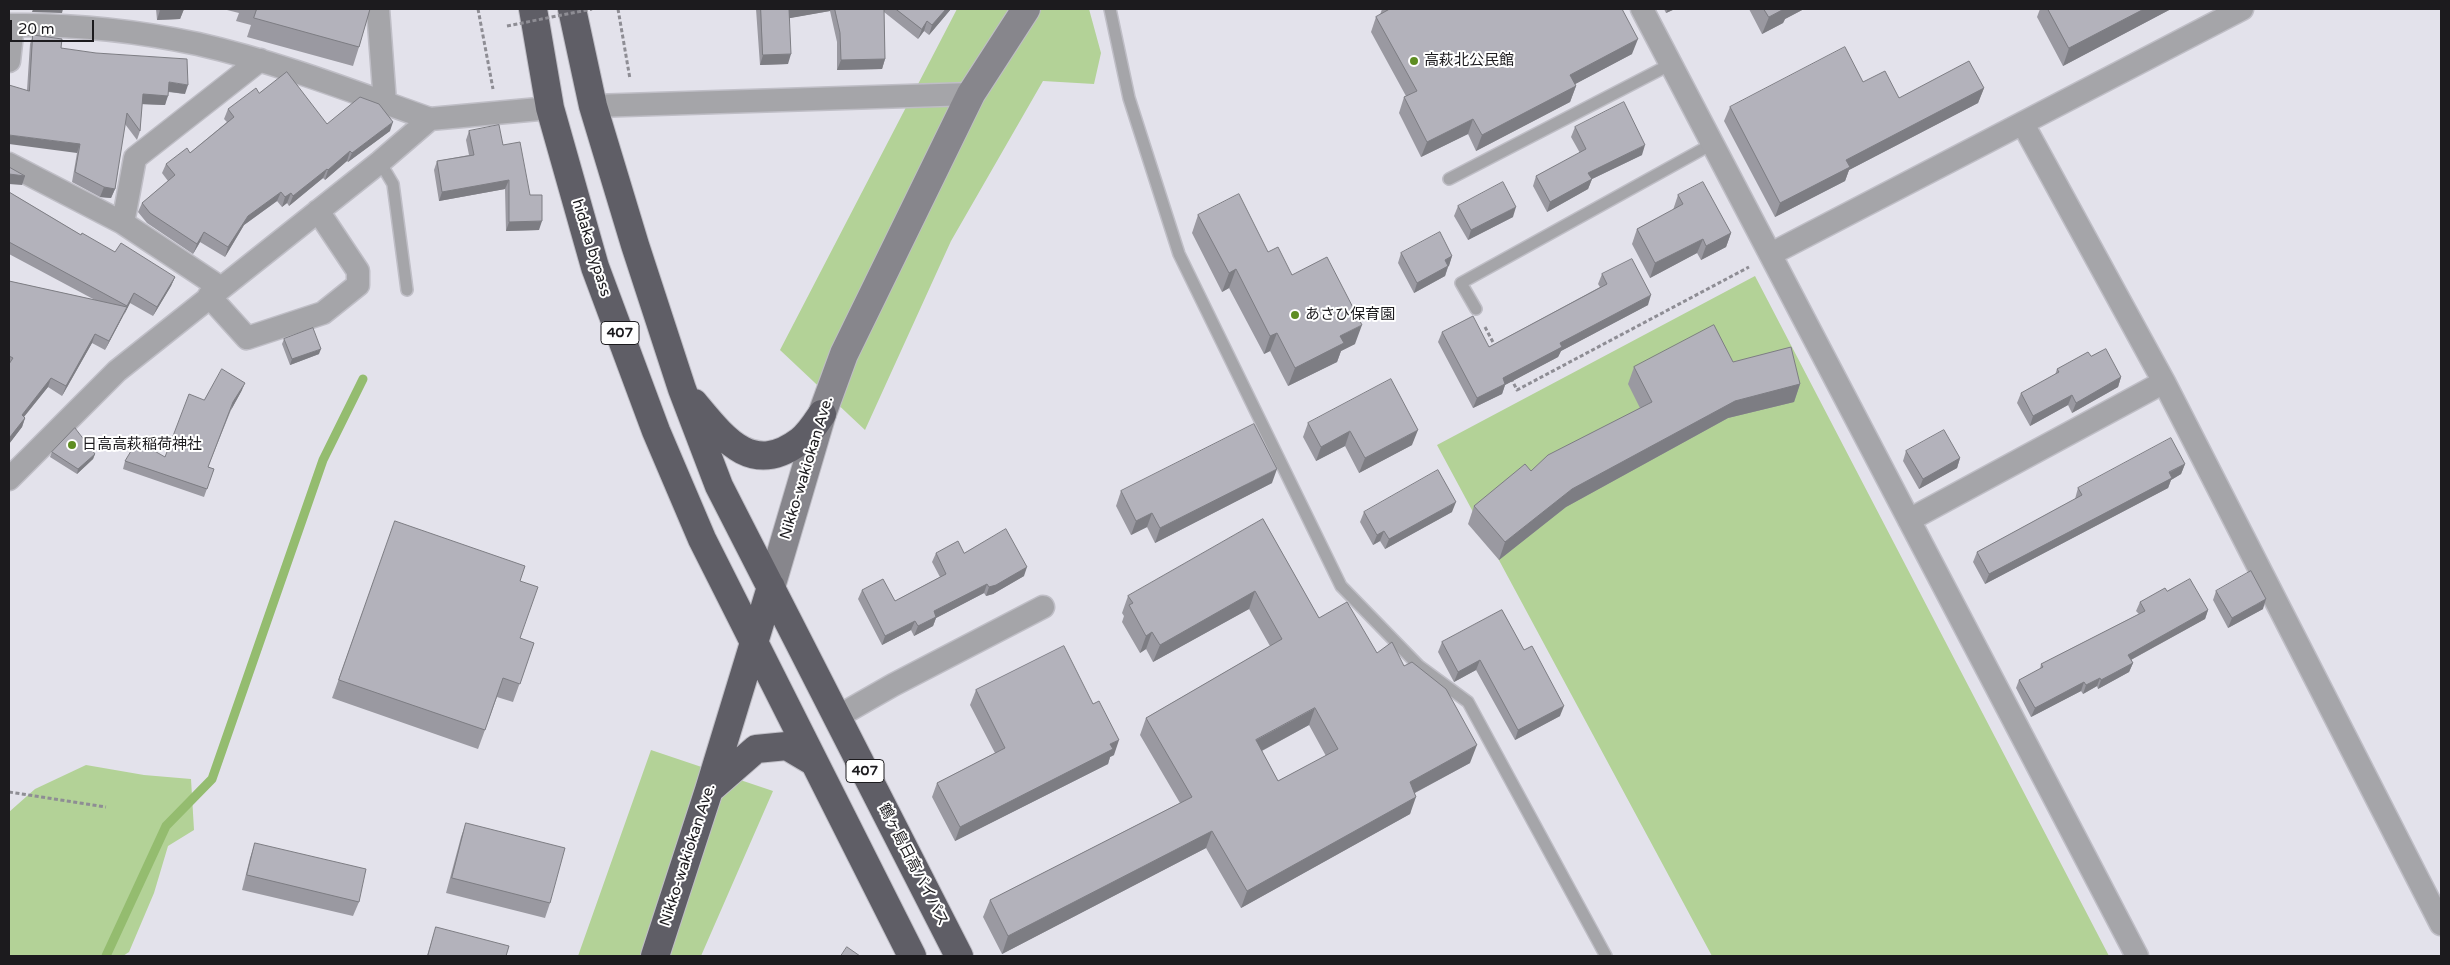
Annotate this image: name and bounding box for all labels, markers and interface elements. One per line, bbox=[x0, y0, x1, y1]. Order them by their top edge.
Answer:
scale bar bbox=[12, 10, 96, 42]
text: 20 m bbox=[18, 20, 55, 38]
place label: 高萩北公民館 bbox=[1424, 52, 1514, 70]
marker: 高萩北公民館 bbox=[1408, 55, 1420, 67]
street label: hidaka bypass bbox=[568, 197, 614, 299]
place label: あさひ保育園 bbox=[1305, 306, 1395, 324]
marker: あさひ保育園 bbox=[1289, 309, 1301, 321]
road number: 407 bbox=[601, 322, 639, 344]
street label: Nikko-wakiokan Ave. bbox=[777, 394, 837, 542]
place label: 日高高萩稲荷神社 bbox=[82, 436, 202, 454]
marker: 日高高萩稲荷神社 bbox=[66, 439, 78, 451]
road number: 407 bbox=[846, 759, 884, 782]
street label: Nikko-wakiokan Ave. bbox=[656, 782, 720, 928]
street label: 鶴ヶ島日高バイパス bbox=[874, 801, 952, 929]

